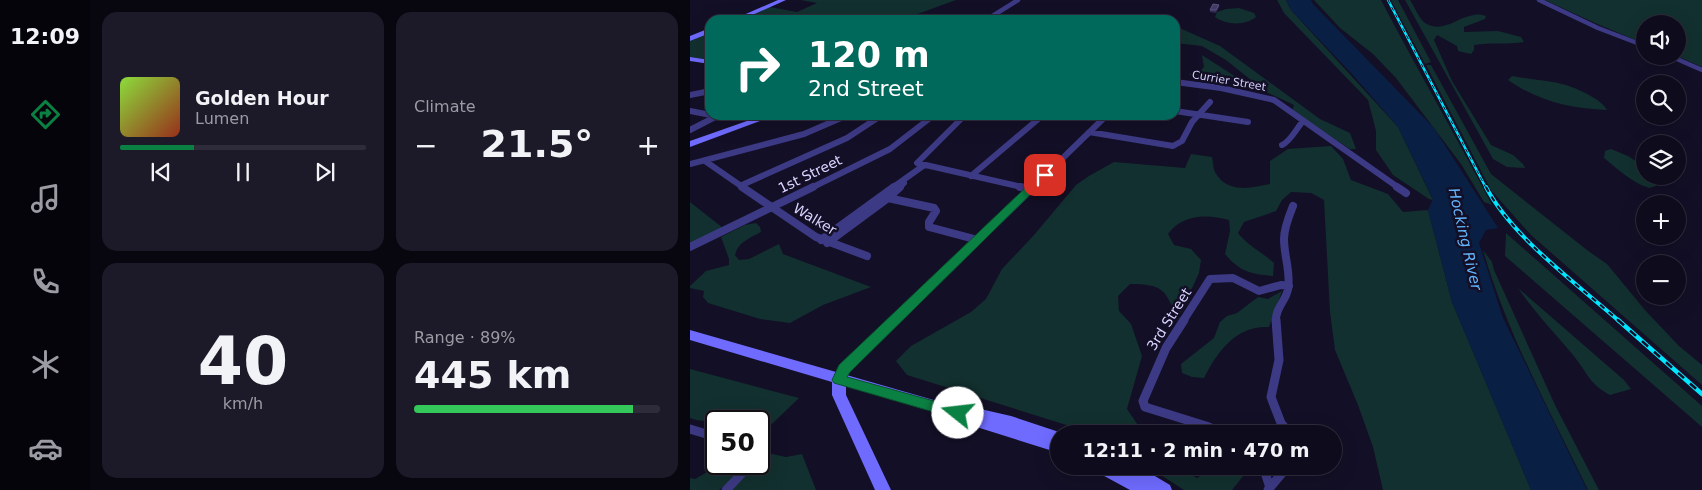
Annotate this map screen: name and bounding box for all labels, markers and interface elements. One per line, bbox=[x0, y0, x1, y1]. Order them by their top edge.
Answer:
map controls bbox=[1636, 15, 1686, 305]
button: sound bbox=[1636, 15, 1686, 65]
text: 12:09 bbox=[10, 24, 80, 49]
icon: right bbox=[725, 35, 790, 100]
text: 120 m bbox=[808, 35, 930, 75]
street label: Currier Street bbox=[1191, 68, 1268, 94]
button: search bbox=[1636, 75, 1686, 125]
text: 2nd Street bbox=[808, 76, 924, 101]
text: Golden Hour bbox=[195, 87, 329, 109]
icon: directions bbox=[28, 97, 63, 132]
text: Climate bbox=[414, 97, 476, 116]
text: Lumen bbox=[195, 109, 249, 128]
text: 21.5° bbox=[481, 122, 593, 166]
text: − bbox=[414, 129, 437, 162]
text: + bbox=[637, 129, 660, 162]
button: layers bbox=[1636, 135, 1686, 185]
street label: 1st Street bbox=[776, 152, 845, 196]
pin bbox=[1024, 154, 1066, 196]
icon: previous bbox=[147, 158, 175, 186]
icon: pause bbox=[229, 158, 257, 186]
icon: next bbox=[311, 158, 339, 186]
icon: arrive bbox=[1031, 161, 1059, 189]
icon: music bbox=[28, 181, 63, 216]
water label: Hocking River bbox=[1445, 186, 1486, 293]
button: + bbox=[1636, 195, 1686, 245]
street label: Walker bbox=[791, 200, 840, 238]
button: − bbox=[1636, 255, 1686, 305]
icon: phone bbox=[28, 264, 63, 299]
street label: 3rd Street bbox=[1144, 285, 1195, 353]
text: 40 bbox=[198, 324, 288, 399]
text: Range · 89% bbox=[414, 328, 516, 347]
icon: climate bbox=[28, 347, 63, 382]
text: 445 km bbox=[414, 353, 571, 397]
position arrow bbox=[931, 386, 983, 438]
text: km/h bbox=[223, 394, 263, 413]
speed limit sign: 50 bbox=[705, 410, 770, 475]
icon: car bbox=[28, 431, 63, 466]
text: 12:11 · 2 min · 470 m bbox=[1082, 439, 1310, 461]

